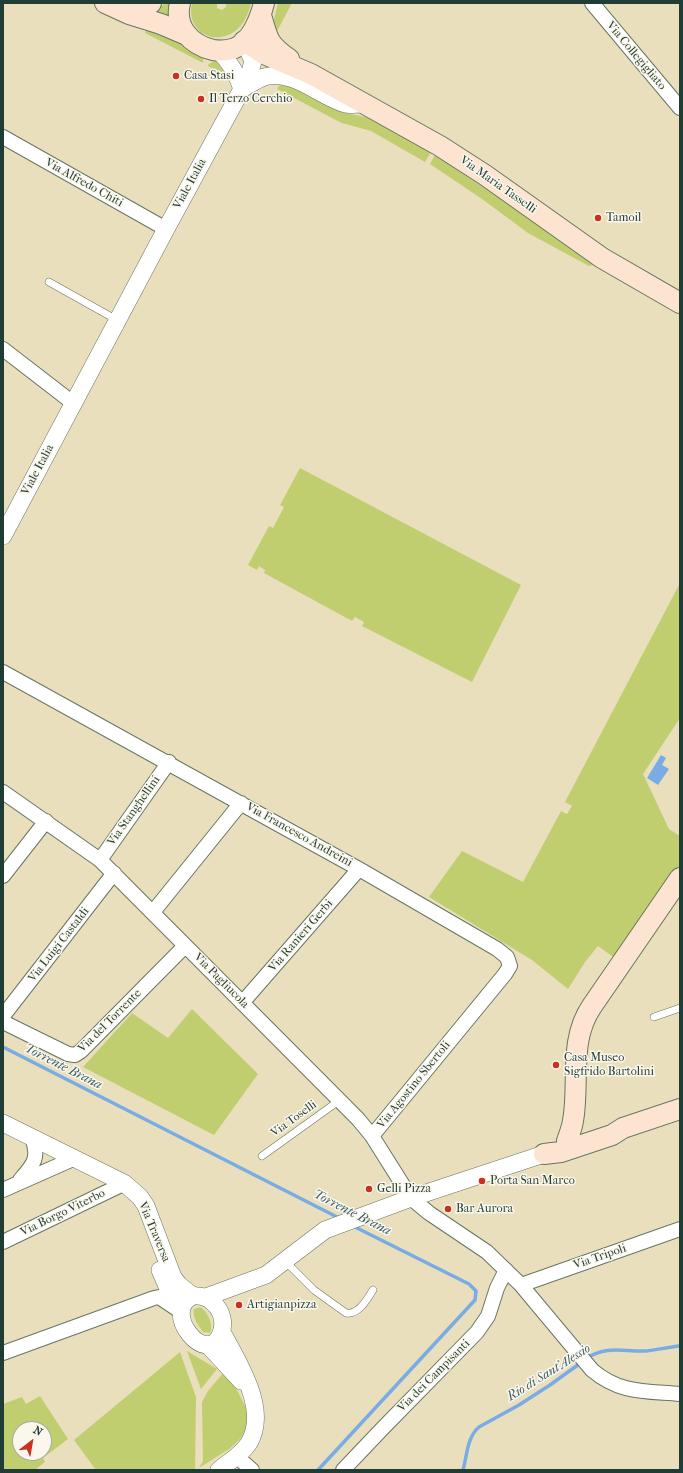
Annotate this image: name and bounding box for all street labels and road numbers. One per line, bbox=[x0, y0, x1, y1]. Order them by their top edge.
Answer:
street label: Via Collegigliato bbox=[603, 19, 669, 93]
street label: Via Maria Tasselli bbox=[457, 153, 539, 217]
street label: Via Alfredo Chiti bbox=[43, 156, 125, 210]
street label: Viale Italia bbox=[170, 156, 210, 212]
street label: Viale Italia bbox=[19, 442, 57, 498]
street label: Via Stanghellini bbox=[105, 773, 163, 849]
street label: Via Francesco Andreini bbox=[243, 800, 355, 870]
street label: Via Ranieri Gerbi bbox=[266, 897, 336, 975]
street label: Via Luigi Castaldi bbox=[25, 905, 93, 985]
street label: Via Pagliucola bbox=[190, 950, 252, 1012]
street label: Via del Torrente bbox=[75, 986, 145, 1056]
street label: Via Agostino Sbertoli bbox=[374, 1038, 454, 1132]
street label: Via Toselli bbox=[268, 1098, 320, 1140]
street label: Via Borgo Viterbo bbox=[18, 1186, 108, 1240]
street label: Via Traversa bbox=[135, 1200, 173, 1264]
street label: Via Tripoli bbox=[572, 1241, 628, 1273]
street label: Via dei Campisanti bbox=[395, 1337, 473, 1415]

